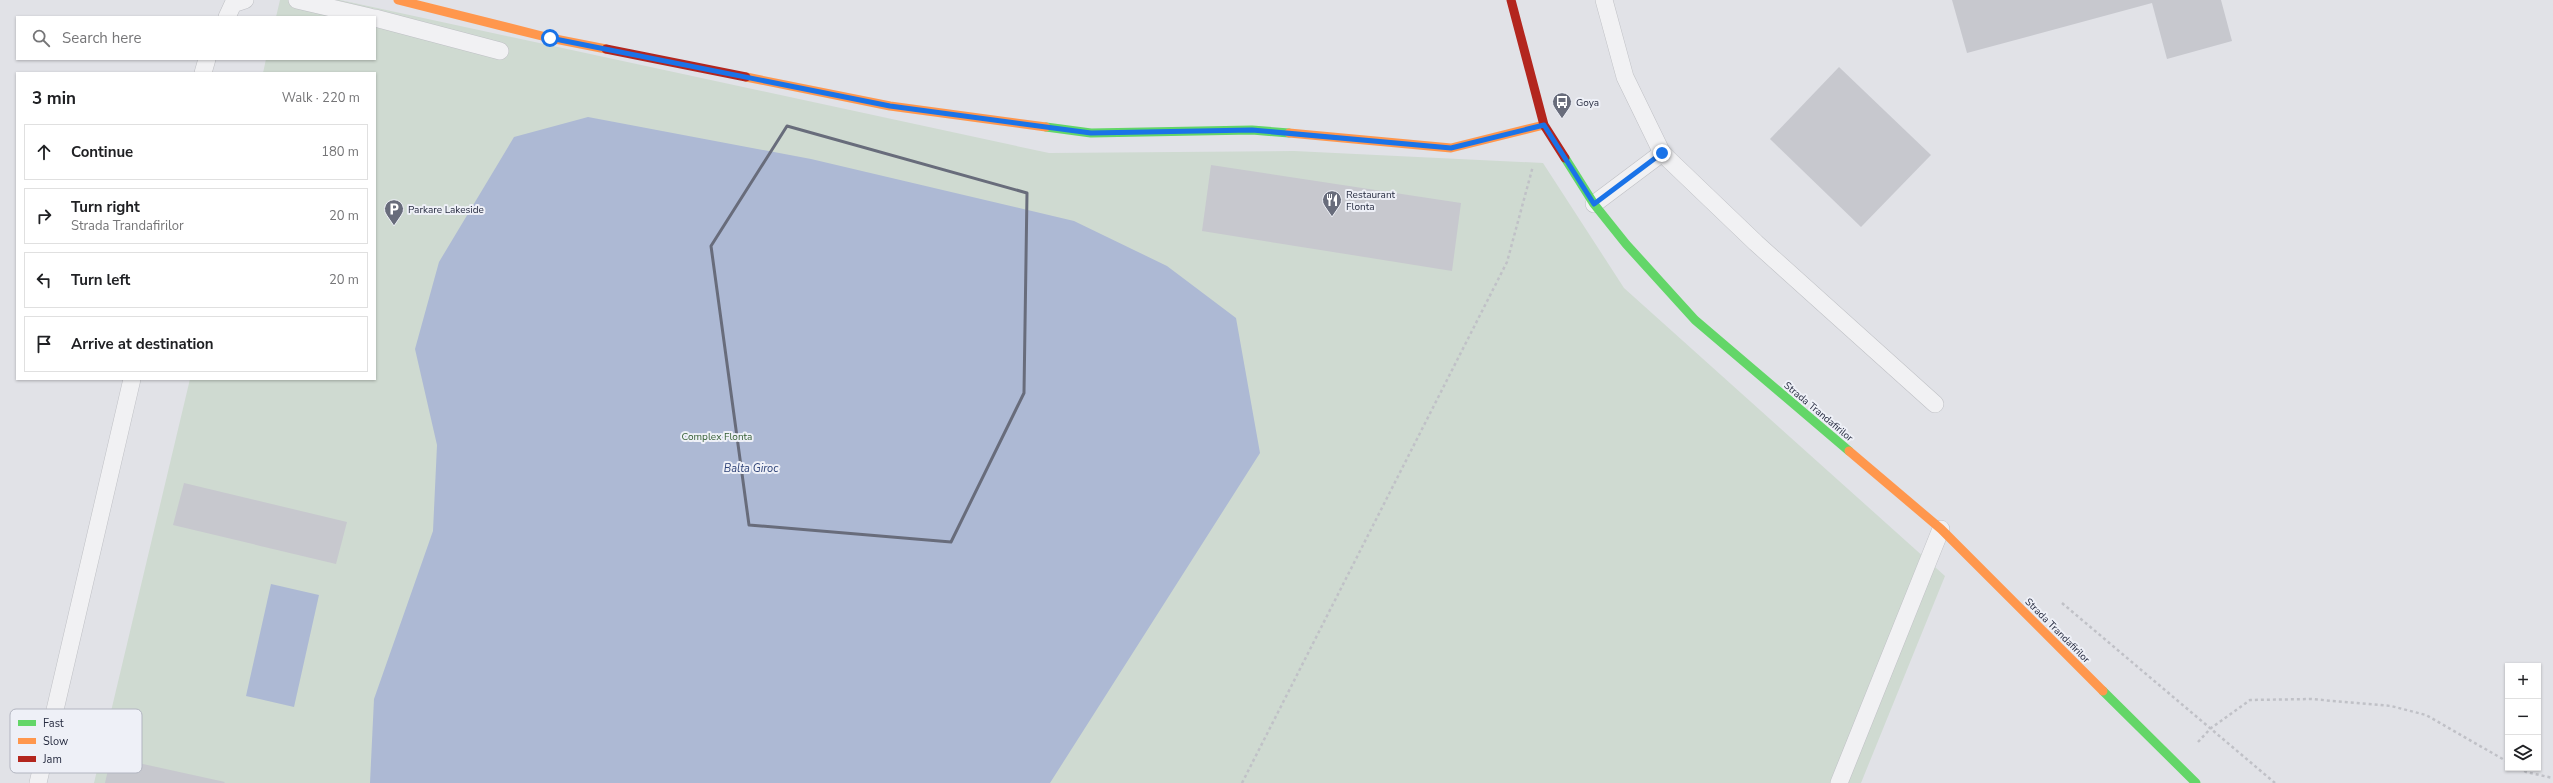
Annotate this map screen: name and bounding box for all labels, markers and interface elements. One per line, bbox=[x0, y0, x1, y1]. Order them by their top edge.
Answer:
search box bbox=[16, 16, 376, 60]
icon: search bbox=[30, 27, 52, 49]
text: Search here bbox=[62, 28, 142, 48]
route start bbox=[541, 29, 559, 47]
text: 3 min bbox=[32, 87, 76, 110]
text: Walk · 220 m bbox=[282, 89, 360, 107]
bus stop icon: Goya bbox=[1551, 91, 1573, 119]
place label: Goya bbox=[1576, 96, 1599, 110]
icon: ahead bbox=[33, 141, 55, 163]
text: Continue bbox=[71, 142, 133, 162]
text: 180 m bbox=[321, 143, 359, 161]
route end bbox=[1653, 144, 1671, 162]
place label: Restaurant Flonta bbox=[1346, 188, 1396, 214]
restaurant icon: Restaurant Flonta bbox=[1321, 189, 1343, 217]
text: Turn right bbox=[71, 197, 140, 217]
parking icon: Parkare Lakeside bbox=[383, 198, 405, 226]
place label: Parkare Lakeside bbox=[408, 203, 484, 217]
icon: right bbox=[33, 205, 55, 227]
text: 20 m bbox=[329, 207, 359, 225]
text: Strada Trandafirilor bbox=[71, 217, 184, 235]
icon: left bbox=[33, 269, 55, 291]
text: Turn left bbox=[71, 270, 130, 290]
text: 20 m bbox=[329, 271, 359, 289]
icon: arrive bbox=[33, 333, 55, 355]
text: Arrive at destination bbox=[71, 334, 214, 354]
street label: Strada Trandafirilor bbox=[1781, 379, 1856, 445]
park label: Complex Flonta bbox=[682, 430, 752, 444]
water label: Balta Giroc bbox=[724, 461, 779, 476]
street label: Strada Trandafirilor bbox=[2022, 595, 2093, 667]
map controls bbox=[2505, 663, 2541, 771]
button: + bbox=[2505, 663, 2541, 699]
button: − bbox=[2505, 699, 2541, 735]
legend bbox=[10, 709, 142, 773]
text: Fast bbox=[43, 716, 64, 731]
text: Slow bbox=[43, 734, 68, 749]
button: layers bbox=[2505, 735, 2541, 771]
text: Jam bbox=[42, 752, 62, 767]

